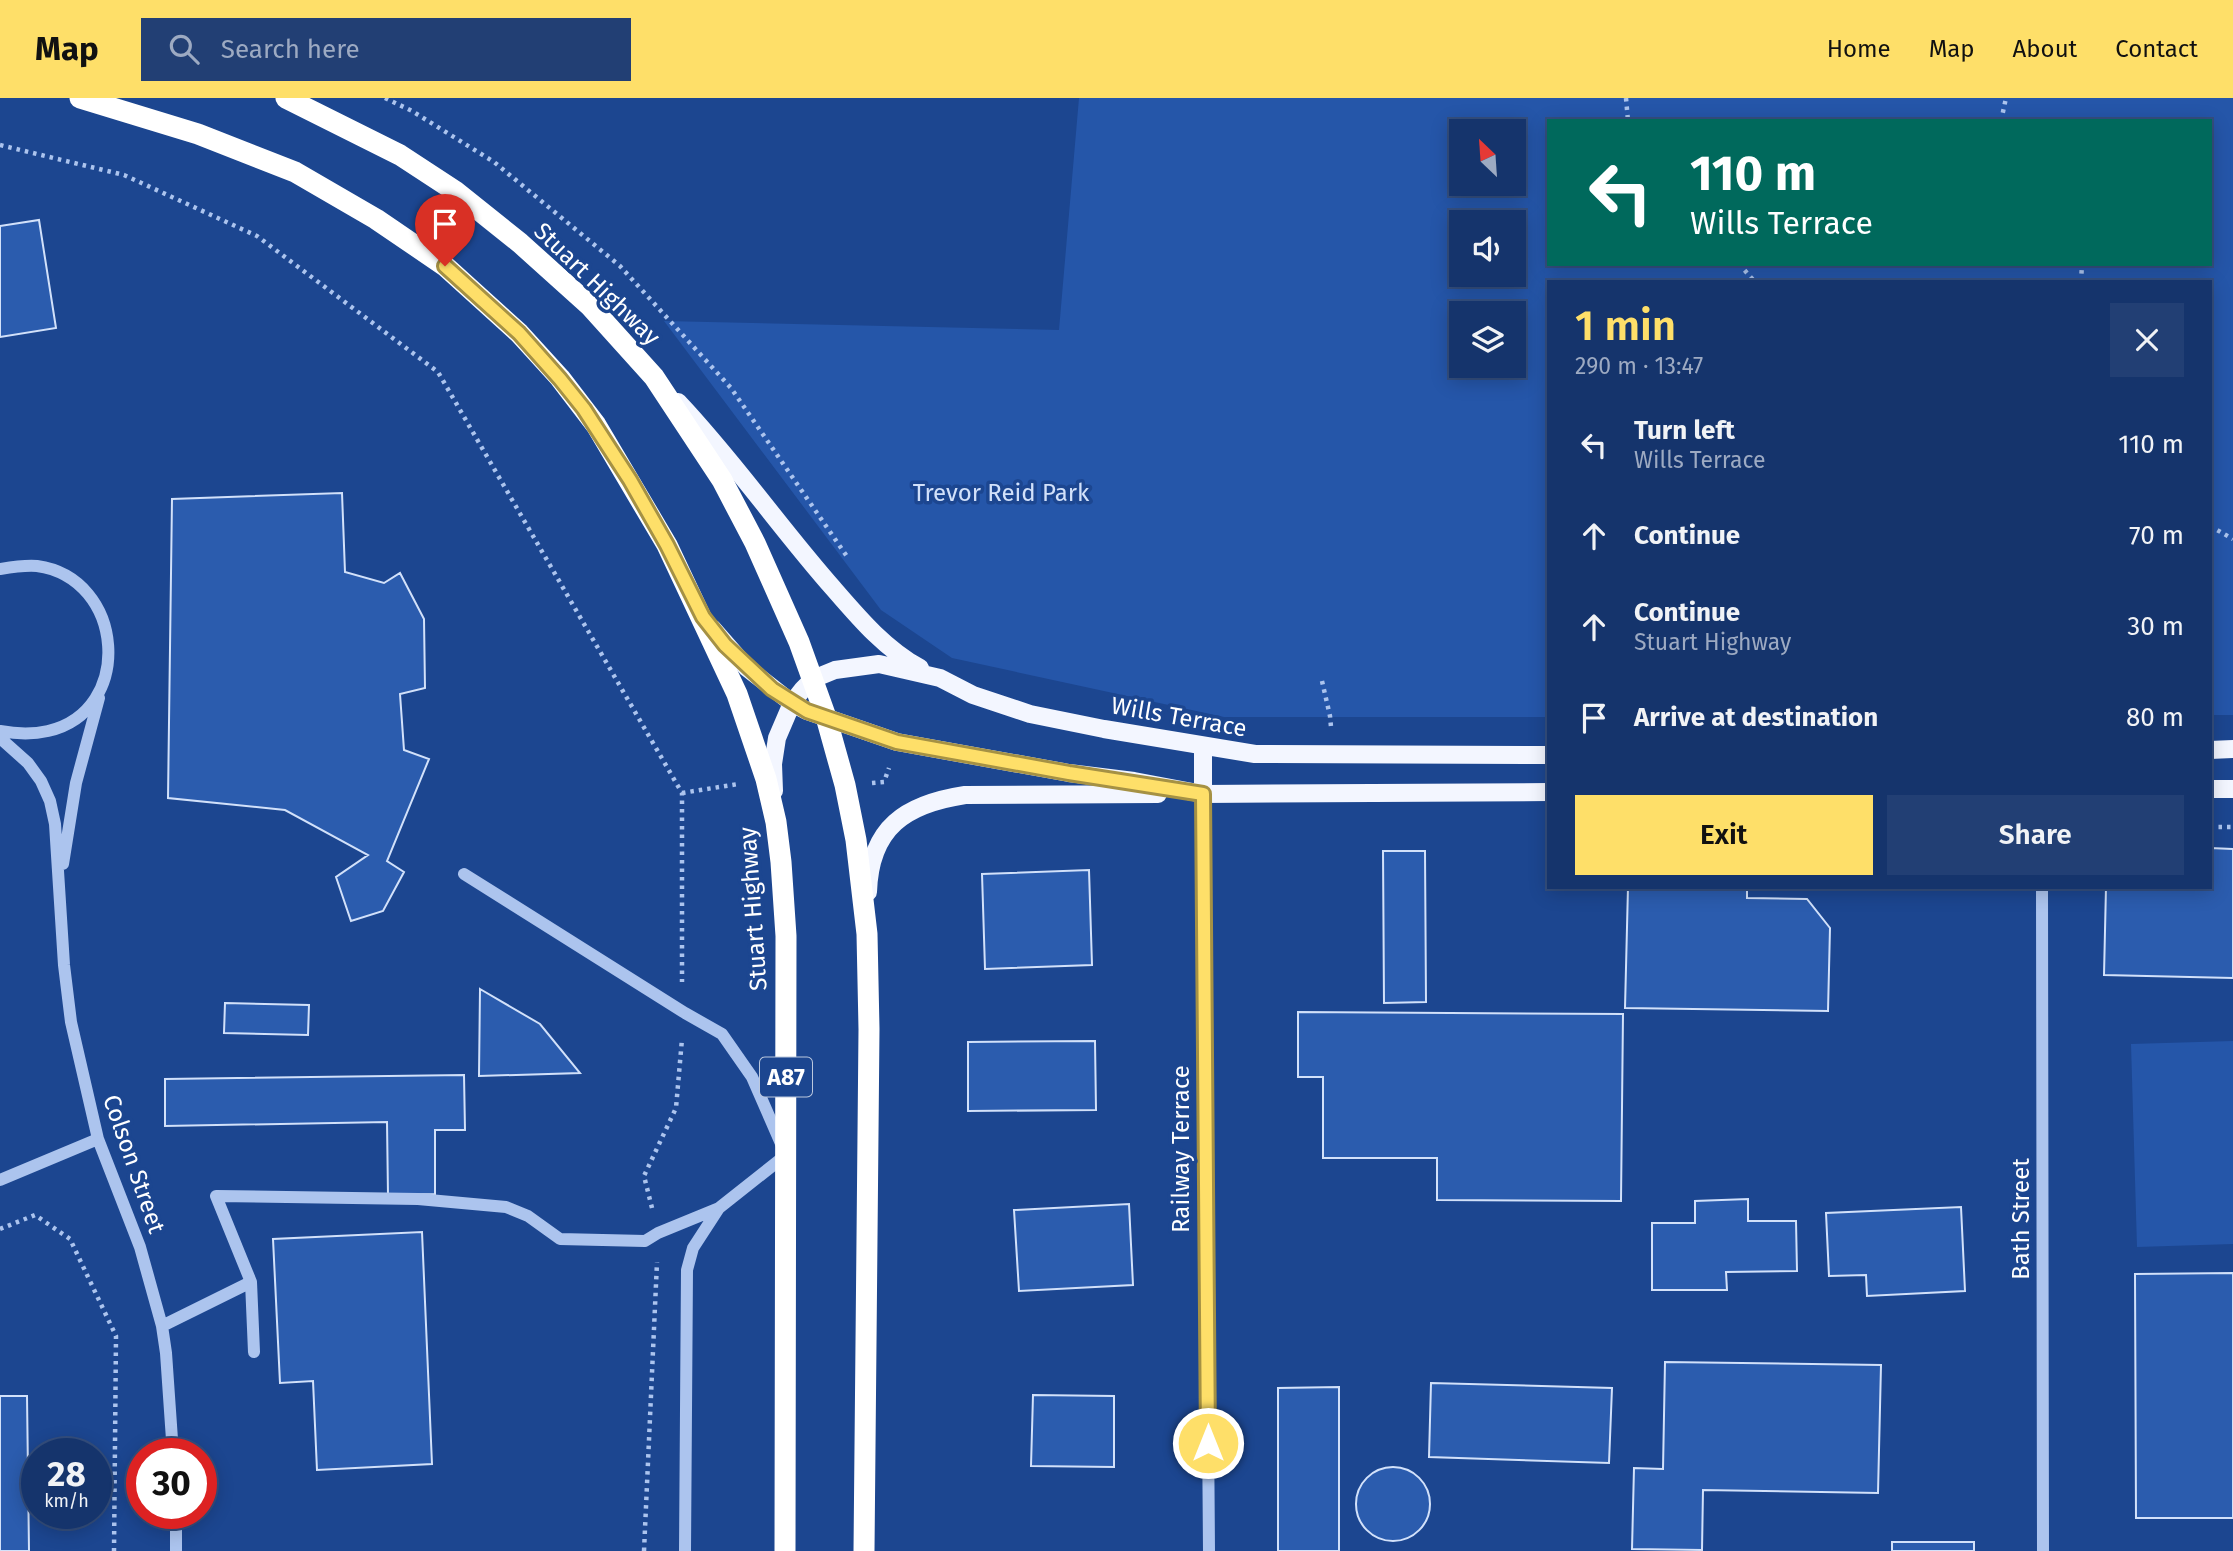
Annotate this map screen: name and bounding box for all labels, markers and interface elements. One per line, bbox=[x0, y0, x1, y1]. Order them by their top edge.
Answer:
search box bbox=[141, 18, 631, 81]
text: Map bbox=[35, 29, 99, 69]
icon: search bbox=[165, 30, 203, 68]
text: Search here bbox=[221, 34, 360, 65]
text: Home bbox=[1827, 35, 1891, 63]
text: Map bbox=[1929, 35, 1975, 63]
text: About bbox=[2013, 35, 2077, 63]
text: Contact bbox=[2115, 35, 2198, 63]
north arrow bbox=[1449, 119, 1526, 196]
map controls bbox=[1449, 119, 1526, 378]
text: 110 m bbox=[1690, 144, 1816, 203]
icon: left bbox=[1575, 147, 1666, 238]
pin bbox=[415, 194, 475, 266]
text: Wills Terrace bbox=[1690, 204, 1873, 242]
icon: arrive bbox=[426, 205, 464, 243]
button: sound bbox=[1449, 210, 1526, 287]
street label: Stuart Highway bbox=[528, 217, 666, 351]
button: layers bbox=[1449, 301, 1526, 378]
text: 1 min bbox=[1575, 301, 1676, 351]
button: close bbox=[2110, 303, 2184, 377]
text: 290 m · 13:47 bbox=[1575, 352, 1703, 380]
text: Turn left bbox=[1634, 415, 1735, 446]
icon: left bbox=[1575, 426, 1613, 464]
text: 110 m bbox=[2118, 429, 2184, 460]
text: Wills Terrace bbox=[1634, 446, 1766, 474]
park label: Trevor Reid Park bbox=[913, 479, 1090, 507]
icon: ahead bbox=[1575, 517, 1613, 555]
text: Continue bbox=[1634, 520, 1740, 551]
text: 70 m bbox=[2129, 520, 2184, 551]
text: Continue bbox=[1634, 597, 1740, 628]
icon: ahead bbox=[1575, 608, 1613, 646]
text: 30 m bbox=[2127, 611, 2184, 642]
text: Stuart Highway bbox=[1634, 628, 1791, 656]
street label: Wills Terrace bbox=[1109, 691, 1249, 743]
icon: arrive bbox=[1575, 699, 1613, 737]
text: Arrive at destination bbox=[1634, 702, 1878, 733]
text: 80 m bbox=[2126, 702, 2184, 733]
button: Exit bbox=[1575, 795, 1873, 875]
button: Share bbox=[1887, 795, 2184, 875]
street label: Stuart Highway bbox=[733, 826, 773, 992]
road number: A87 bbox=[760, 1058, 812, 1096]
street label: Railway Terrace bbox=[1167, 1065, 1195, 1233]
street label: Colson Street bbox=[97, 1091, 171, 1237]
street label: Bath Street bbox=[2007, 1158, 2035, 1280]
position arrow bbox=[1171, 1406, 1245, 1480]
speed limit sign: 30 bbox=[126, 1438, 217, 1529]
text: 28 bbox=[47, 1453, 86, 1495]
text: km/h bbox=[44, 1490, 89, 1512]

